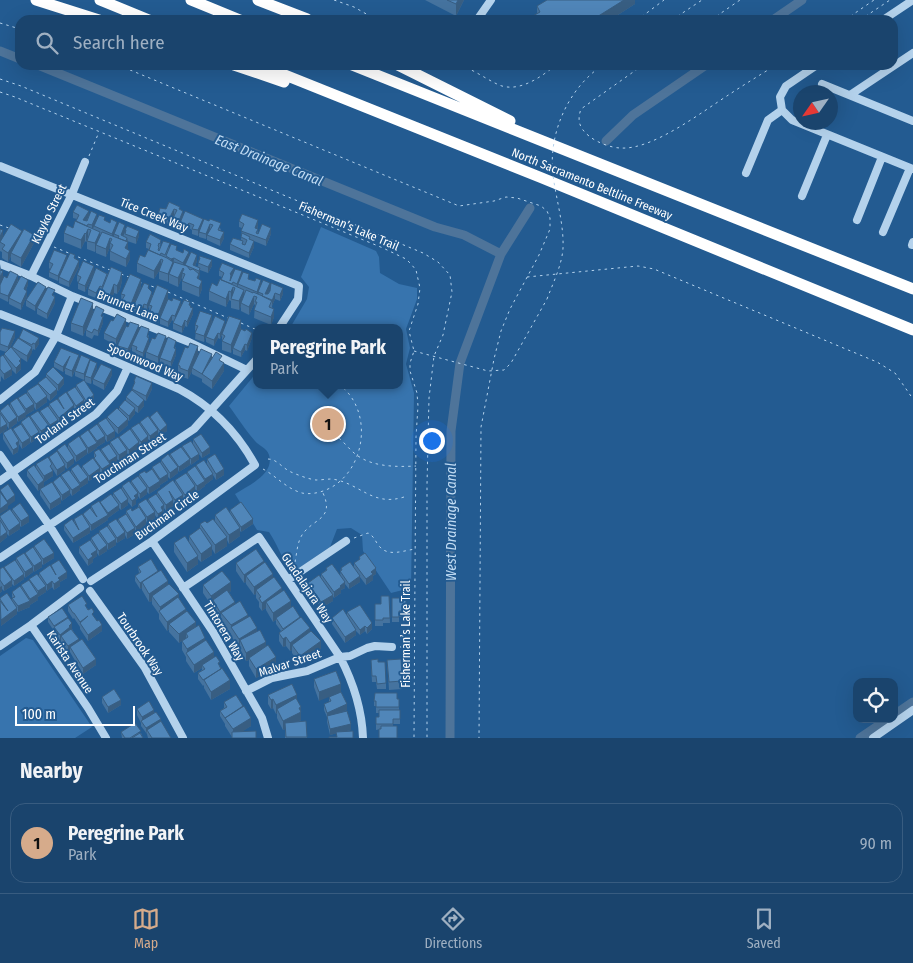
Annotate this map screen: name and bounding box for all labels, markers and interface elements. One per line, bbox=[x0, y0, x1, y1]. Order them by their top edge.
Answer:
search box bbox=[15, 15, 898, 70]
icon: search bbox=[33, 29, 61, 57]
text: Search here bbox=[73, 31, 165, 54]
north arrow bbox=[793, 85, 838, 130]
water label: East Drainage Canal bbox=[212, 131, 326, 190]
street label: North Sacramento Beltline Freeway bbox=[510, 145, 675, 223]
street label: Klayko Street bbox=[29, 182, 69, 246]
street label: Tice Creek Way bbox=[118, 195, 191, 235]
street label: Fisherman’s Lake Trail bbox=[297, 199, 401, 253]
street label: Brunnet Lane bbox=[95, 287, 161, 325]
popup bbox=[253, 324, 403, 389]
text: Peregrine Park bbox=[270, 336, 386, 359]
street label: Spoonwood Way bbox=[105, 340, 185, 384]
text: Park bbox=[270, 359, 299, 378]
street label: Torland Street bbox=[33, 395, 97, 447]
pin: 1 bbox=[312, 405, 344, 443]
your location bbox=[419, 428, 445, 454]
street label: Touchman Street bbox=[92, 430, 169, 486]
water label: West Drainage Canal bbox=[443, 463, 460, 581]
street label: Buchman Circle bbox=[132, 487, 202, 543]
street label: Guadalajara Way bbox=[278, 550, 336, 626]
street label: Fisherman’s Lake Trail bbox=[399, 580, 413, 688]
street label: Tintorera Way bbox=[201, 599, 248, 664]
street label: Tourbrook Way bbox=[114, 610, 166, 679]
street label: Karista Avenue bbox=[44, 628, 96, 696]
street label: Malvar Street bbox=[257, 646, 323, 680]
map controls bbox=[853, 678, 898, 723]
button: locate bbox=[853, 678, 898, 723]
scale bar bbox=[15, 703, 135, 726]
text: 100 m bbox=[22, 706, 56, 723]
text: Nearby bbox=[20, 758, 82, 784]
text: Peregrine Park bbox=[68, 822, 184, 845]
text: 1 bbox=[34, 834, 40, 853]
text: 90 m bbox=[860, 834, 892, 853]
text: Park bbox=[68, 845, 96, 864]
tab: Map bbox=[132, 905, 160, 952]
tab: Directions bbox=[424, 905, 482, 952]
tab: Saved bbox=[747, 905, 781, 952]

